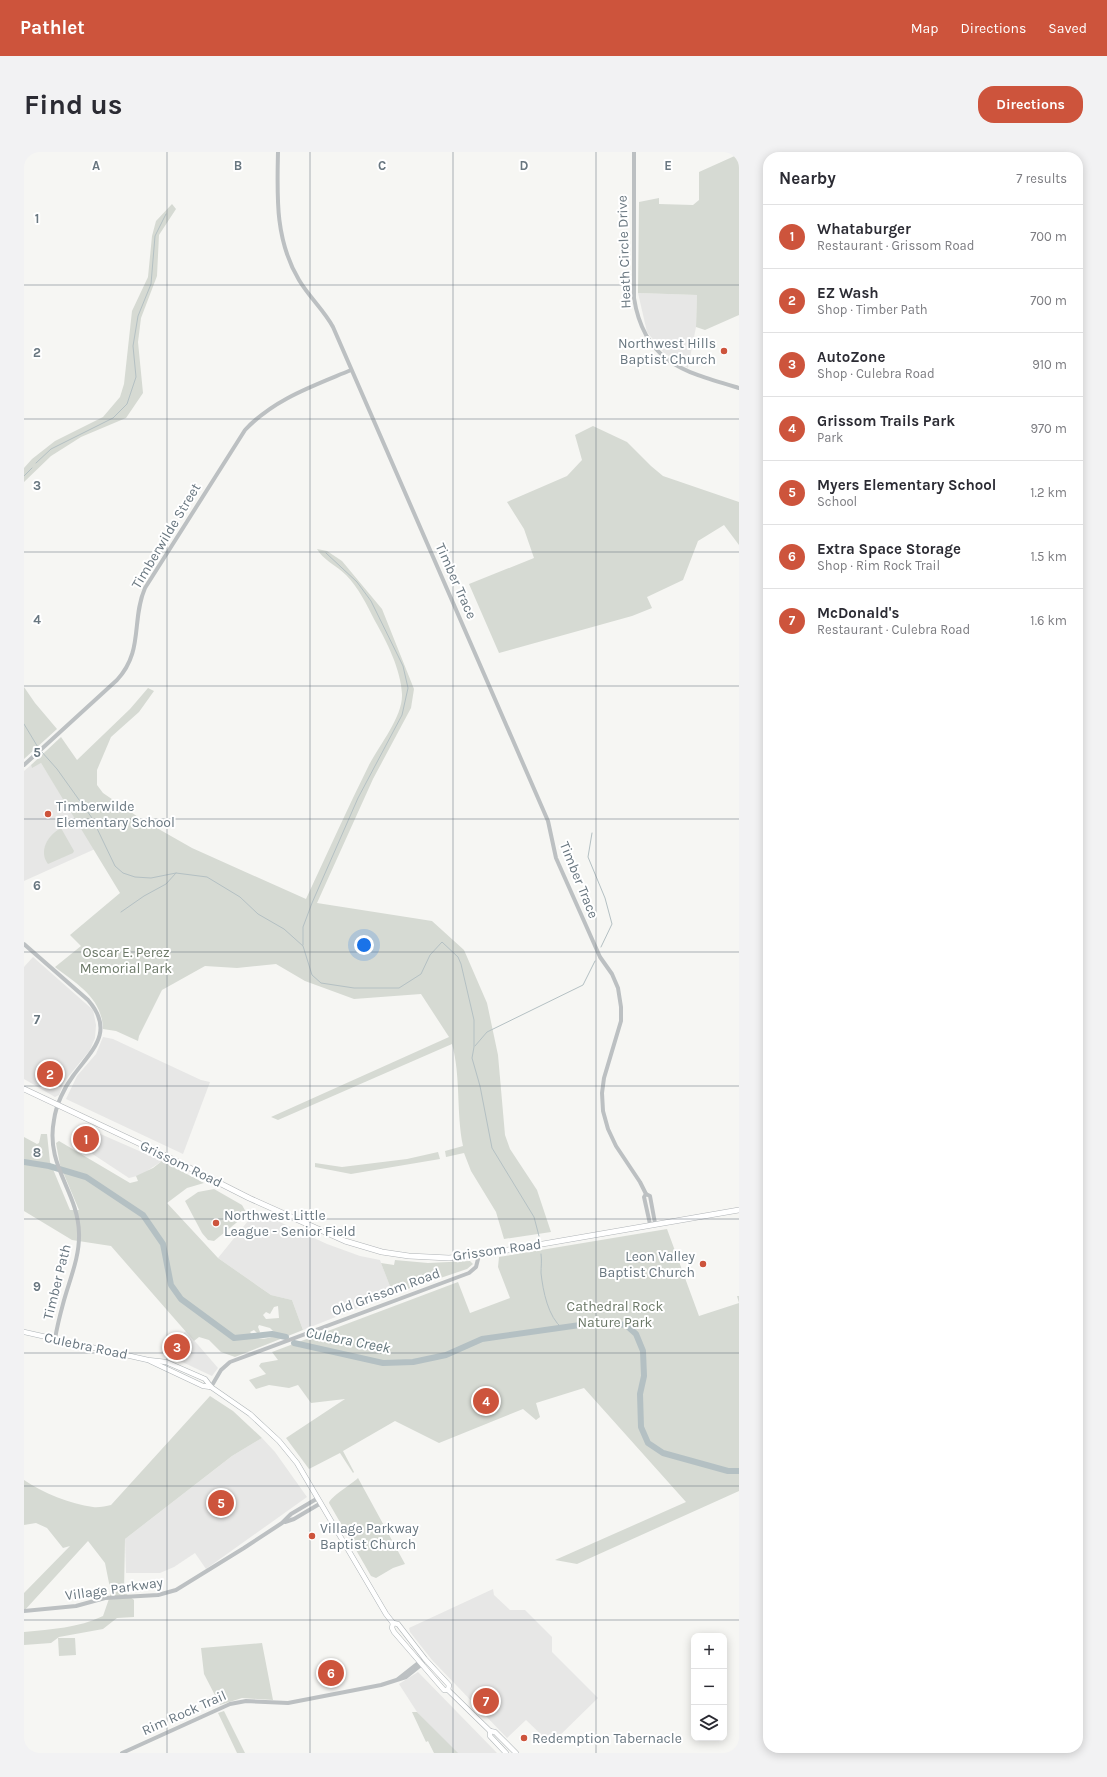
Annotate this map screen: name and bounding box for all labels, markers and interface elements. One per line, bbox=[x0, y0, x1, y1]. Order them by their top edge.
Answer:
text: Pathlet bbox=[20, 17, 85, 39]
text: Map bbox=[911, 20, 939, 37]
text: Directions bbox=[961, 20, 1026, 37]
text: Saved bbox=[1048, 20, 1087, 37]
button: Directions bbox=[978, 86, 1083, 123]
text: Find us bbox=[24, 88, 123, 121]
text: A bbox=[92, 158, 100, 173]
text: B bbox=[234, 158, 242, 173]
text: C bbox=[378, 158, 386, 173]
text: D bbox=[520, 158, 529, 173]
text: E bbox=[664, 158, 672, 173]
text: Nearby bbox=[779, 168, 836, 188]
text: 7 results bbox=[1016, 171, 1067, 186]
street label: Heath Circle Drive bbox=[614, 195, 634, 309]
text: 1 bbox=[35, 211, 39, 226]
text: Whataburger bbox=[817, 220, 911, 238]
text: 1 bbox=[790, 229, 794, 244]
text: 700 m bbox=[1030, 229, 1067, 244]
text: Restaurant · Grissom Road bbox=[817, 238, 974, 253]
text: EZ Wash bbox=[817, 284, 879, 302]
text: 2 bbox=[788, 293, 796, 308]
text: 700 m bbox=[1030, 293, 1067, 308]
text: Shop · Timber Path bbox=[817, 302, 928, 317]
place label: Northwest Hills Baptist Church bbox=[618, 335, 716, 368]
text: 2 bbox=[33, 345, 41, 360]
marker: Northwest Hills Baptist Church bbox=[719, 346, 729, 356]
text: AutoZone bbox=[817, 348, 885, 366]
text: 3 bbox=[788, 357, 796, 372]
text: 910 m bbox=[1032, 357, 1067, 372]
text: Shop · Culebra Road bbox=[817, 366, 935, 381]
text: Grissom Trails Park bbox=[817, 412, 955, 430]
text: 4 bbox=[788, 421, 796, 436]
text: 970 m bbox=[1030, 421, 1067, 436]
text: Park bbox=[817, 430, 843, 445]
text: Myers Elementary School bbox=[817, 476, 996, 494]
text: 3 bbox=[33, 478, 41, 493]
street label: Timberwilde Street bbox=[128, 480, 204, 592]
text: 5 bbox=[788, 485, 796, 500]
text: 1.2 km bbox=[1030, 485, 1067, 500]
text: School bbox=[817, 494, 857, 509]
street label: Timber Trace bbox=[432, 540, 480, 622]
text: Extra Space Storage bbox=[817, 540, 961, 558]
text: 6 bbox=[788, 549, 796, 564]
text: 1.5 km bbox=[1030, 549, 1067, 564]
text: Shop · Rim Rock Trail bbox=[817, 558, 940, 573]
text: McDonald's bbox=[817, 604, 899, 622]
text: 4 bbox=[33, 612, 41, 627]
text: 7 bbox=[789, 613, 795, 628]
text: 1.6 km bbox=[1030, 613, 1067, 628]
text: Restaurant · Culebra Road bbox=[817, 622, 970, 637]
text: 5 bbox=[33, 745, 41, 760]
place label: Timberwilde Elementary School bbox=[56, 798, 175, 831]
marker: Timberwilde Elementary School bbox=[43, 809, 53, 819]
street label: Timber Trace bbox=[556, 839, 602, 921]
text: 6 bbox=[33, 878, 41, 893]
your location bbox=[354, 935, 374, 955]
park label: Oscar E. Perez Memorial Park bbox=[80, 944, 172, 977]
text: 7 bbox=[34, 1012, 41, 1027]
pin: 2 bbox=[37, 1059, 63, 1089]
pin: 1 bbox=[73, 1124, 99, 1154]
street label: Grissom Road bbox=[137, 1137, 225, 1191]
text: 8 bbox=[33, 1145, 41, 1160]
place label: Northwest Little League - Senior Field bbox=[224, 1207, 356, 1240]
marker: Northwest Little League - Senior Field bbox=[211, 1218, 221, 1228]
street label: Grissom Road bbox=[452, 1235, 542, 1265]
street label: Timber Path bbox=[39, 1242, 75, 1322]
place label: Leon Valley Baptist Church bbox=[599, 1248, 695, 1281]
marker: Leon Valley Baptist Church bbox=[698, 1259, 708, 1269]
street label: Old Grissom Road bbox=[330, 1265, 442, 1319]
text: 9 bbox=[33, 1279, 41, 1294]
park label: Cathedral Rock Nature Park bbox=[567, 1298, 664, 1331]
water label: Culebra Creek bbox=[304, 1323, 392, 1357]
street label: Culebra Road bbox=[43, 1329, 129, 1363]
pin: 3 bbox=[164, 1332, 190, 1362]
pin: 4 bbox=[473, 1386, 499, 1416]
pin: 5 bbox=[208, 1488, 234, 1518]
place label: Village Parkway Baptist Church bbox=[320, 1520, 419, 1553]
marker: Village Parkway Baptist Church bbox=[307, 1531, 317, 1541]
street label: Village Parkway bbox=[64, 1574, 165, 1604]
map controls bbox=[691, 1633, 727, 1741]
button: + bbox=[691, 1633, 727, 1669]
pin: 6 bbox=[318, 1658, 344, 1688]
button: − bbox=[691, 1669, 727, 1705]
pin: 7 bbox=[473, 1686, 499, 1716]
street label: Rim Rock Trail bbox=[139, 1687, 229, 1739]
button: layers bbox=[691, 1705, 727, 1741]
place label: Redemption Tabernacle bbox=[532, 1730, 682, 1747]
marker: Redemption Tabernacle bbox=[519, 1733, 529, 1743]

